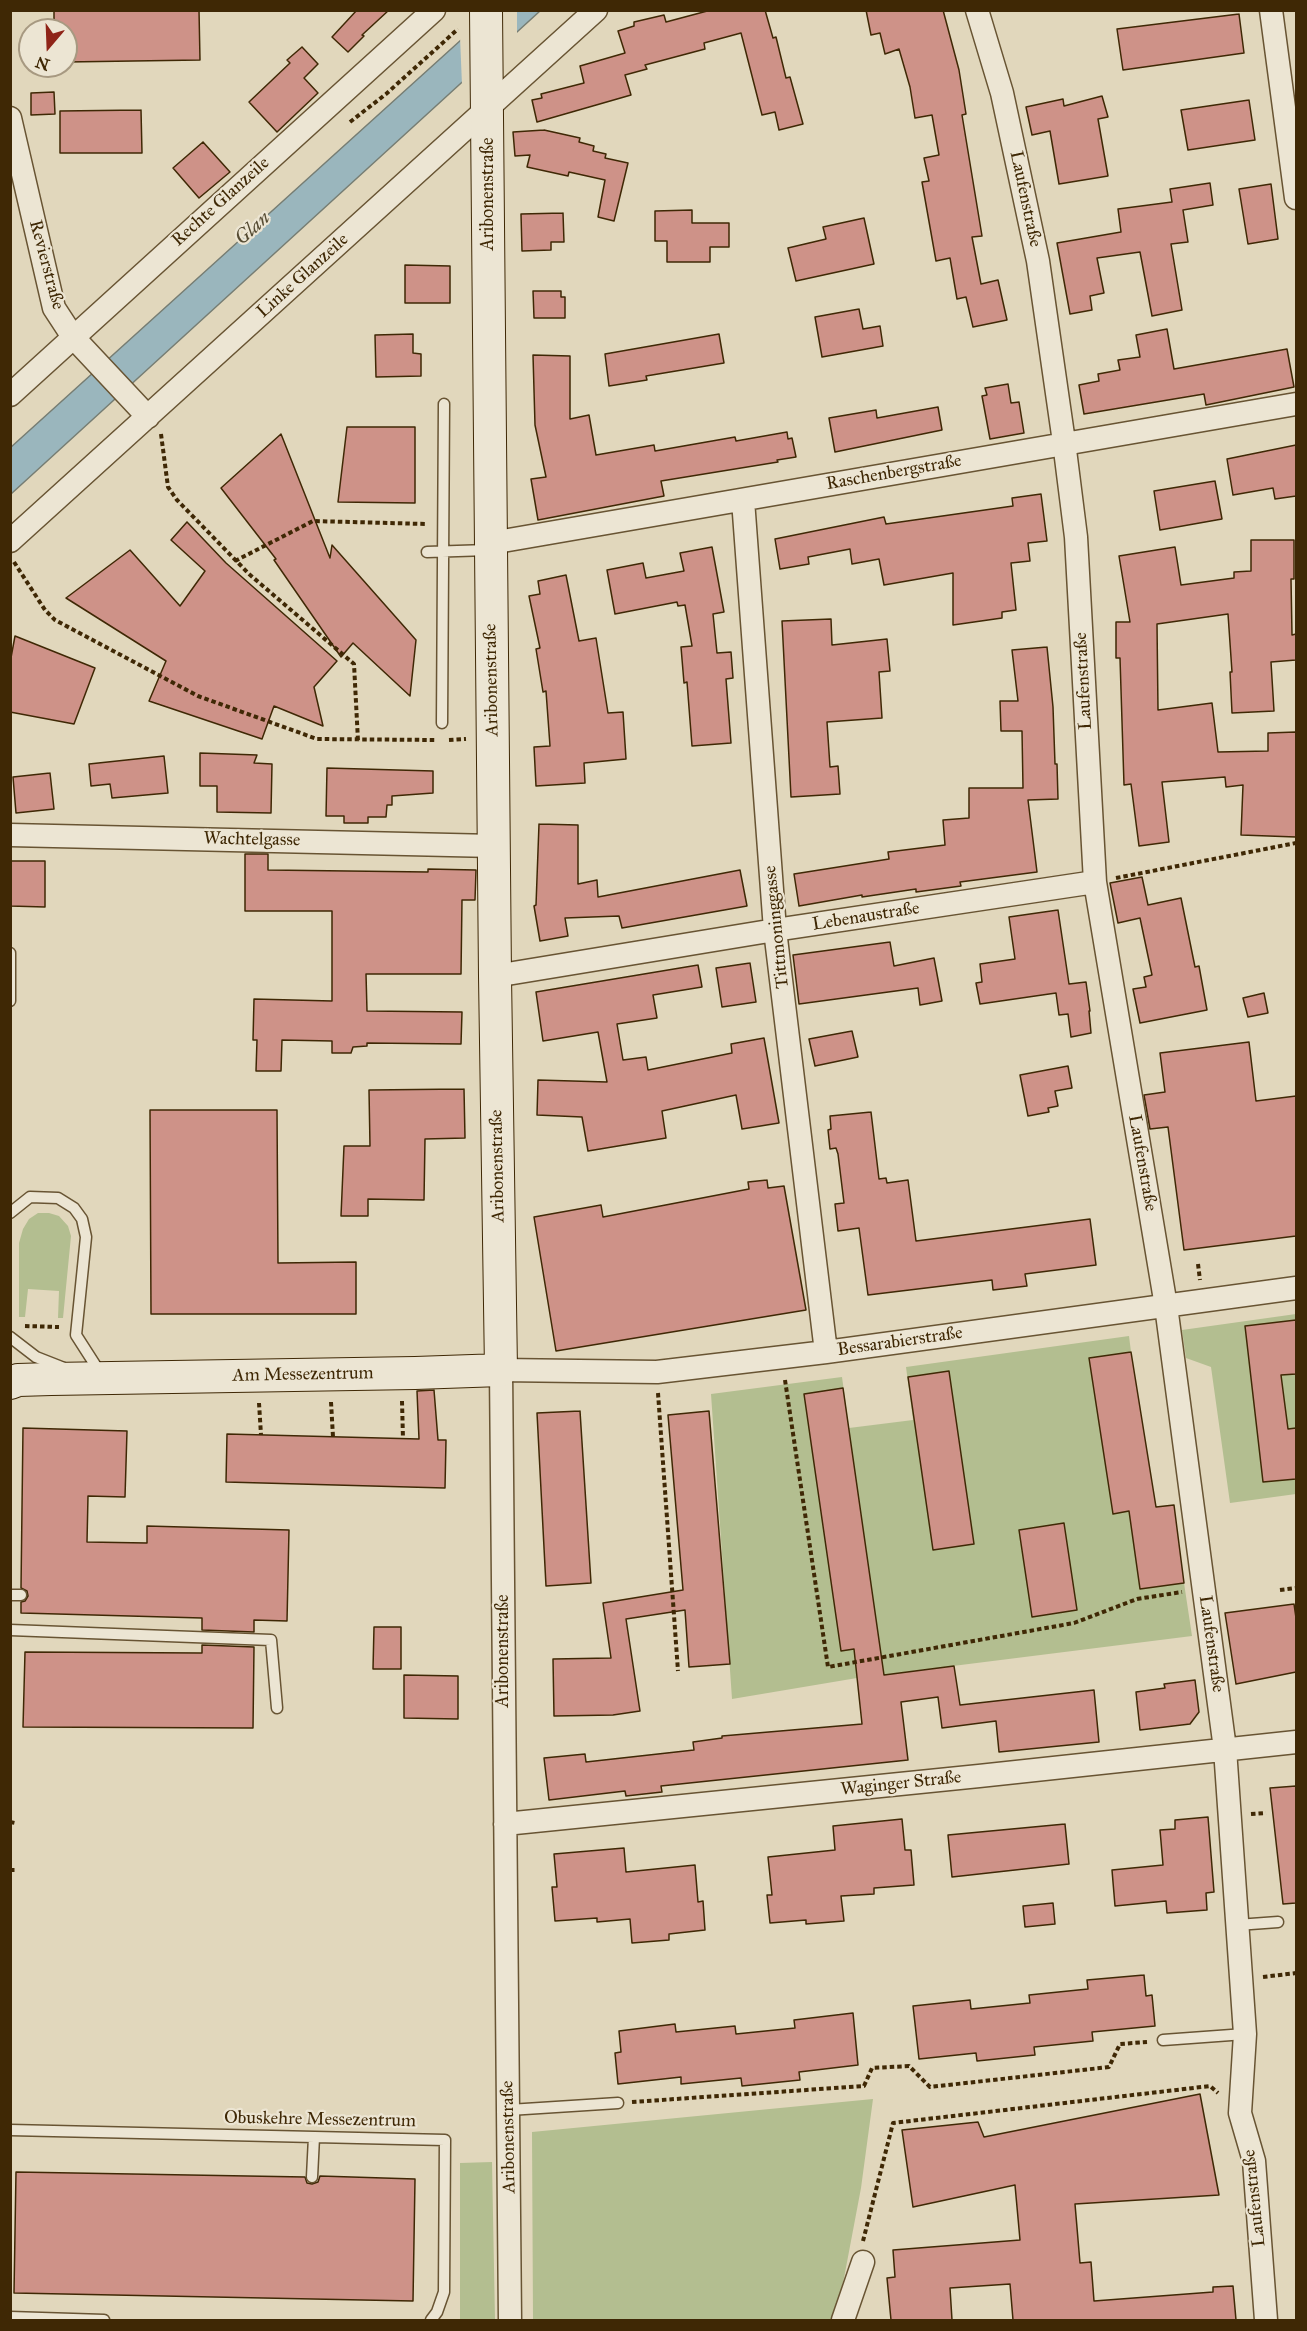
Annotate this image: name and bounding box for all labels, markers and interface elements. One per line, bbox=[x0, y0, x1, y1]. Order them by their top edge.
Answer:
north arrow bbox=[18, 18, 78, 78]
text: N bbox=[33, 52, 52, 75]
street label: Aribonenstraße bbox=[478, 138, 500, 250]
street label: Laufenstraße bbox=[1004, 149, 1046, 249]
street label: Rechte Glanzeile bbox=[168, 153, 274, 251]
water label: Glan bbox=[230, 207, 276, 251]
street label: Revierstraße bbox=[24, 218, 68, 312]
street label: Linke Glanzeile bbox=[253, 229, 353, 323]
street label: Raschenbergstraße bbox=[825, 450, 963, 496]
street label: Aribonenstraße bbox=[480, 623, 504, 737]
street label: Laufenstraße bbox=[1071, 632, 1097, 730]
street label: Wachtelgasse bbox=[203, 828, 301, 852]
street label: Tittmoninggasse bbox=[760, 864, 794, 990]
street label: Lebenaustraße bbox=[811, 898, 921, 936]
street label: Aribonenstraße bbox=[486, 1109, 510, 1223]
street label: Laufenstraße bbox=[1123, 1113, 1161, 1213]
street label: Bessarabierstraße bbox=[836, 1323, 964, 1361]
street label: Am Messezentrum bbox=[232, 1363, 374, 1387]
street label: Laufenstraße bbox=[1194, 1594, 1228, 1694]
street label: Aribonenstraße bbox=[493, 1595, 515, 1707]
street label: Waginger Straße bbox=[840, 1767, 962, 1801]
street label: Aribonenstraße bbox=[497, 2080, 521, 2194]
street label: Obuskehre Messezentrum bbox=[224, 2108, 416, 2132]
street label: Laufenstraße bbox=[1239, 2148, 1271, 2248]

